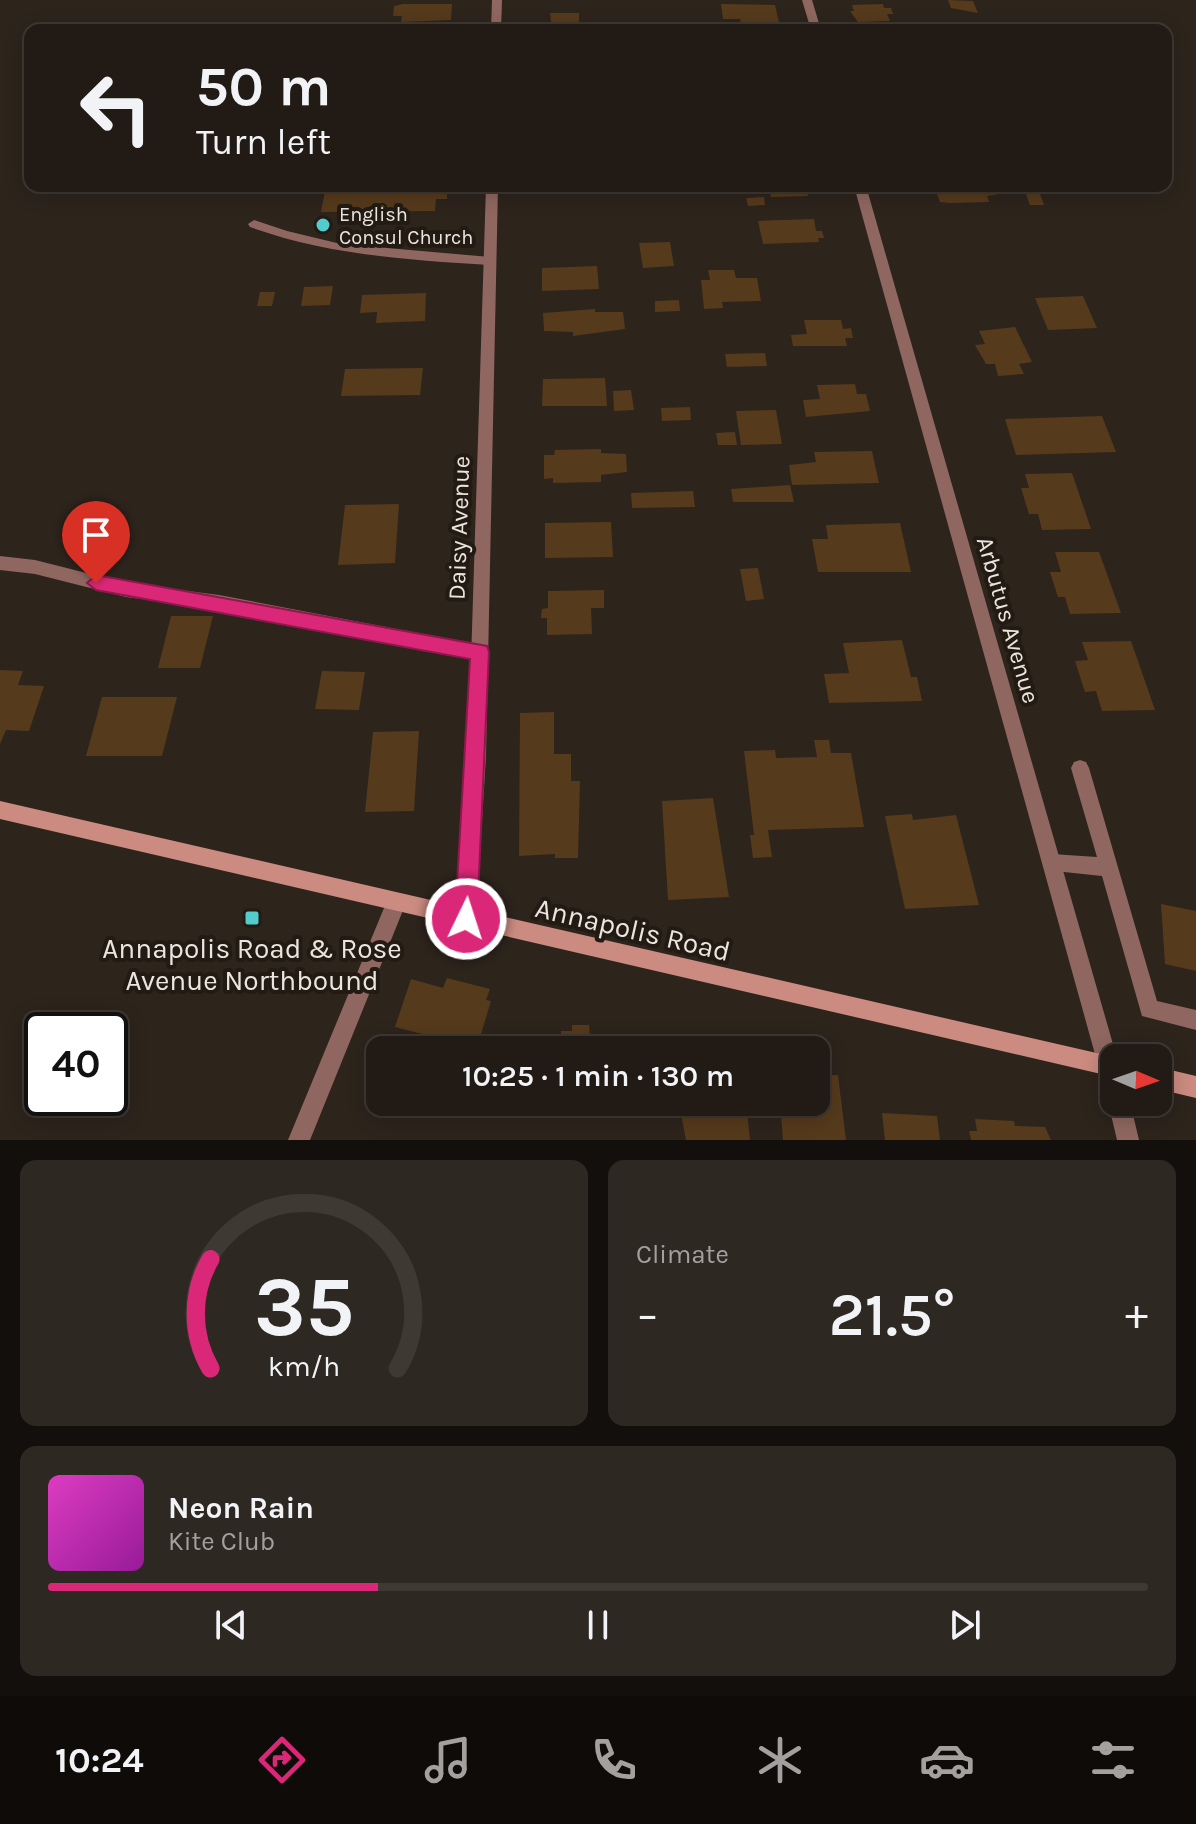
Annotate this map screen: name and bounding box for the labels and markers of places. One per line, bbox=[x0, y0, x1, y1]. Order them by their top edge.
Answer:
place label: English Consul Church bbox=[339, 203, 473, 249]
marker: English Consul Church bbox=[314, 216, 332, 234]
pin bbox=[62, 501, 130, 583]
marker: Annapolis Road & Rose Avenue Northbound bbox=[243, 909, 261, 927]
place label: Annapolis Road & Rose Avenue Northbound bbox=[102, 932, 402, 997]

